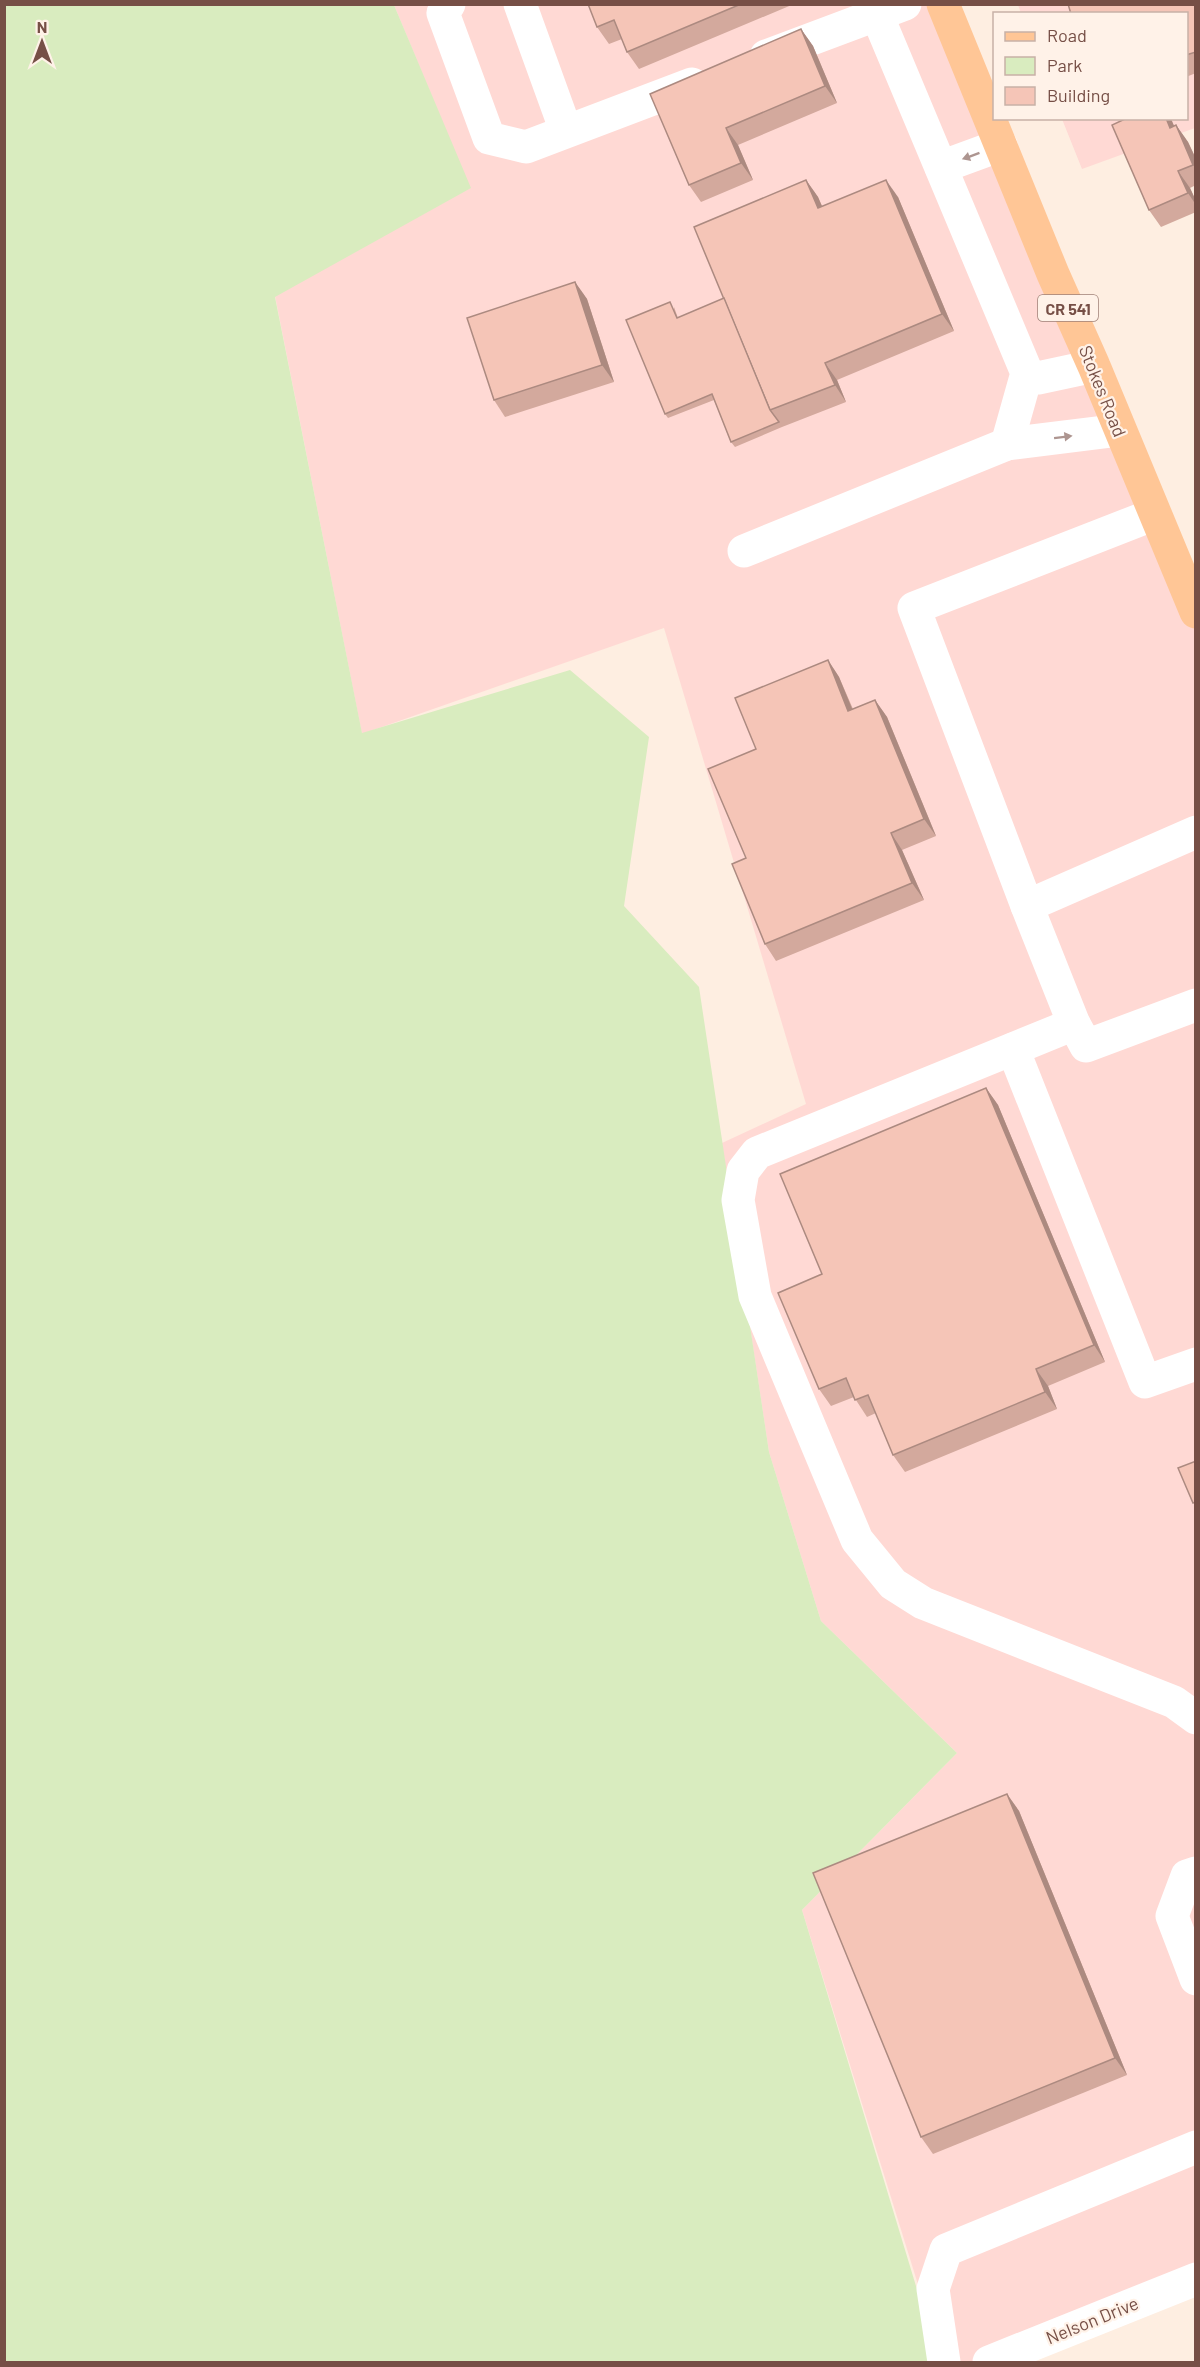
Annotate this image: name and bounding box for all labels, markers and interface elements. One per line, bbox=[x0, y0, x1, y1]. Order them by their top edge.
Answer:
north arrow bbox=[12, 12, 72, 72]
legend bbox=[993, 12, 1188, 120]
text: N bbox=[37, 17, 47, 36]
text: Road bbox=[1047, 24, 1087, 46]
text: Park bbox=[1047, 54, 1082, 76]
text: Building bbox=[1047, 84, 1110, 106]
one-way arrow bbox=[962, 152, 980, 162]
road number: CR 541 bbox=[1038, 295, 1098, 321]
street label: Stokes Road bbox=[1075, 342, 1131, 440]
one-way arrow bbox=[1054, 433, 1073, 442]
street label: Nelson Drive bbox=[1043, 2291, 1141, 2349]

